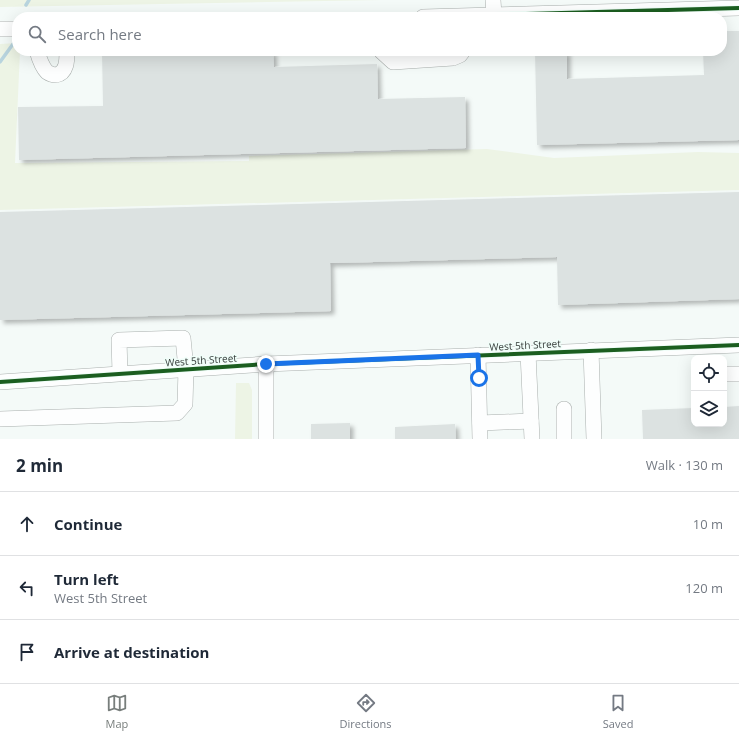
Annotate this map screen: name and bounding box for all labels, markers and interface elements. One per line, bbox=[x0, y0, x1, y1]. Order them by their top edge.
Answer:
search box bbox=[12, 12, 727, 56]
icon: search bbox=[26, 23, 48, 45]
text: Search here bbox=[58, 24, 142, 44]
street label: West 5th Street bbox=[489, 336, 562, 354]
street label: West 5th Street bbox=[165, 350, 238, 369]
route end bbox=[257, 355, 275, 373]
map controls bbox=[691, 355, 727, 427]
button: locate bbox=[691, 355, 727, 391]
route start bbox=[470, 369, 488, 387]
button: layers bbox=[691, 391, 727, 427]
text: 2 min bbox=[16, 454, 63, 477]
text: Walk · 130 m bbox=[646, 456, 723, 474]
icon: ahead bbox=[16, 513, 38, 535]
text: Continue bbox=[54, 514, 122, 534]
text: 10 m bbox=[693, 515, 723, 533]
text: Turn left bbox=[54, 569, 119, 589]
icon: left bbox=[16, 577, 38, 599]
text: 120 m bbox=[685, 579, 723, 597]
text: West 5th Street bbox=[54, 589, 147, 607]
icon: arrive bbox=[16, 641, 38, 663]
text: Arrive at destination bbox=[54, 642, 209, 662]
tab: Map bbox=[106, 692, 128, 731]
tab: Directions bbox=[340, 692, 392, 731]
tab: Saved bbox=[603, 692, 633, 731]

